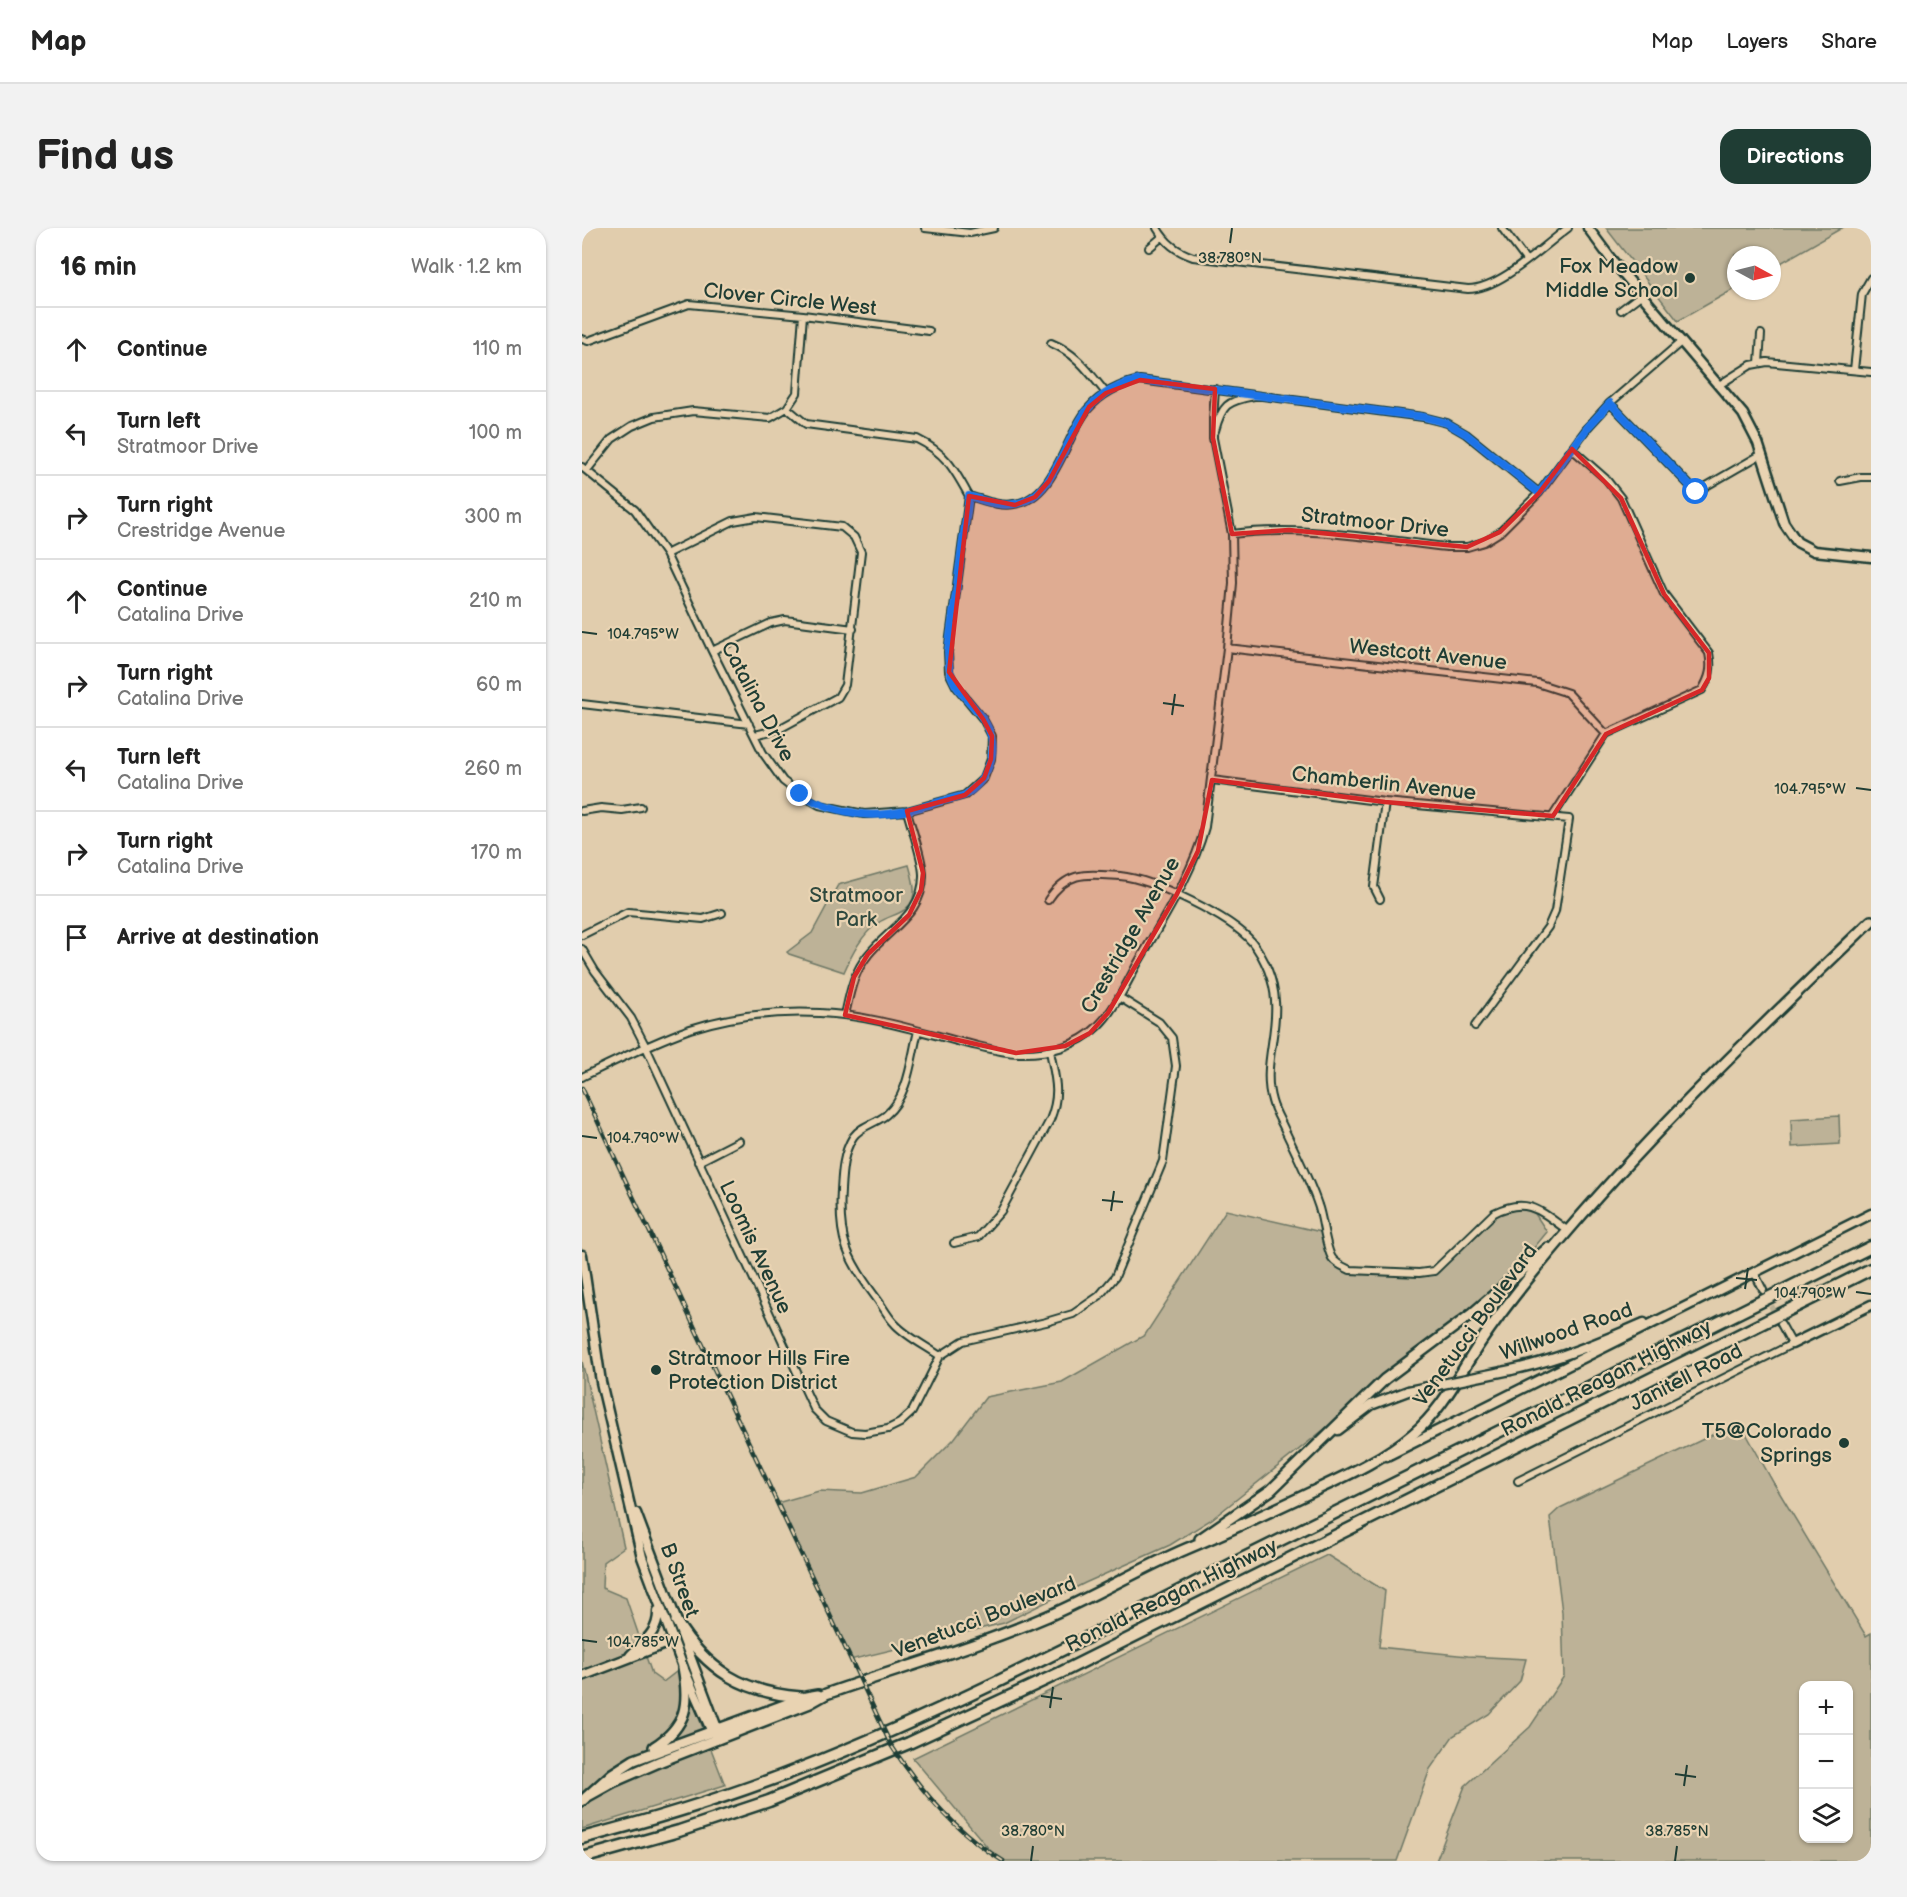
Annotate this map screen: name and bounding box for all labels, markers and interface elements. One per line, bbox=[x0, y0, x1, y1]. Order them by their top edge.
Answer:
text: Map bbox=[30, 25, 86, 58]
text: Map bbox=[1651, 29, 1693, 54]
text: Layers bbox=[1726, 29, 1788, 54]
text: Share bbox=[1821, 29, 1877, 54]
button: Directions bbox=[1720, 129, 1871, 184]
text: Find us bbox=[36, 131, 174, 182]
north arrow bbox=[1727, 246, 1781, 300]
text: 38.780°N bbox=[1198, 249, 1262, 268]
text: 16 min bbox=[60, 252, 137, 283]
place label: Fox Meadow Middle School bbox=[1545, 254, 1678, 303]
text: Walk · 1.2 km bbox=[411, 255, 522, 279]
marker: Fox Meadow Middle School bbox=[1683, 271, 1697, 285]
street label: Clover Circle West bbox=[702, 278, 878, 321]
icon: ahead bbox=[60, 333, 93, 366]
text: Continue bbox=[117, 336, 207, 363]
text: 110 m bbox=[473, 337, 522, 361]
text: Turn left bbox=[117, 408, 201, 435]
icon: left bbox=[60, 417, 93, 450]
text: 100 m bbox=[469, 421, 522, 445]
text: Stratmoor Drive bbox=[117, 435, 258, 459]
route start bbox=[1682, 478, 1708, 504]
text: Turn right bbox=[117, 492, 213, 519]
icon: right bbox=[60, 501, 93, 534]
street label: Stratmoor Drive bbox=[1300, 502, 1450, 543]
text: 300 m bbox=[464, 505, 522, 529]
text: Crestridge Avenue bbox=[117, 519, 285, 543]
text: Continue bbox=[117, 576, 207, 603]
icon: ahead bbox=[60, 585, 93, 618]
text: 210 m bbox=[469, 589, 522, 613]
text: Catalina Drive bbox=[117, 603, 244, 627]
text: 104.795°W bbox=[607, 625, 679, 644]
street label: Westcott Avenue bbox=[1348, 634, 1508, 675]
street label: Catalina Drive bbox=[715, 637, 800, 766]
text: Turn right bbox=[117, 660, 213, 687]
icon: right bbox=[60, 669, 93, 702]
text: 60 m bbox=[476, 673, 522, 697]
text: Catalina Drive bbox=[117, 687, 244, 711]
text: Turn left bbox=[117, 744, 201, 771]
icon: left bbox=[60, 753, 93, 786]
text: 260 m bbox=[464, 757, 522, 781]
street label: Chamberlin Avenue bbox=[1290, 761, 1477, 806]
text: Catalina Drive bbox=[117, 771, 244, 795]
route end bbox=[786, 780, 812, 806]
text: 104.795°W bbox=[1774, 780, 1846, 799]
text: Turn right bbox=[117, 828, 213, 855]
icon: right bbox=[60, 837, 93, 870]
text: 170 m bbox=[471, 841, 522, 865]
street label: Crestridge Avenue bbox=[1075, 852, 1185, 1018]
text: Catalina Drive bbox=[117, 855, 244, 879]
park label: Stratmoor Park bbox=[809, 883, 903, 932]
icon: arrive bbox=[60, 921, 93, 954]
text: Arrive at destination bbox=[117, 924, 319, 951]
text: 104.790°W bbox=[607, 1129, 679, 1148]
street label: Loomis Avenue bbox=[714, 1177, 797, 1318]
street label: Venetucci Boulevard bbox=[1408, 1239, 1543, 1411]
text: 104.790°W bbox=[1774, 1284, 1846, 1303]
street label: Willwood Road bbox=[1497, 1297, 1636, 1366]
street label: Ronald Reagan Highway bbox=[1497, 1314, 1716, 1442]
street label: Janitell Road bbox=[1626, 1338, 1747, 1417]
place label: Stratmoor Hills Fire Protection District bbox=[668, 1346, 850, 1395]
marker: Stratmoor Hills Fire Protection District bbox=[649, 1363, 663, 1377]
place label: T5@Colorado Springs bbox=[1702, 1419, 1832, 1468]
marker: T5@Colorado Springs bbox=[1837, 1436, 1851, 1450]
street label: Ronald Reagan Highway bbox=[1061, 1533, 1282, 1658]
street label: B Street bbox=[655, 1540, 705, 1621]
street label: Venetucci Boulevard bbox=[889, 1571, 1080, 1664]
text: 104.785°W bbox=[607, 1633, 679, 1652]
map controls bbox=[1799, 1681, 1853, 1843]
button: + bbox=[1799, 1681, 1853, 1735]
button: − bbox=[1799, 1735, 1853, 1789]
button: layers bbox=[1799, 1789, 1853, 1843]
text: 38.780°N bbox=[1001, 1822, 1065, 1841]
text: 38.785°N bbox=[1645, 1822, 1709, 1841]

